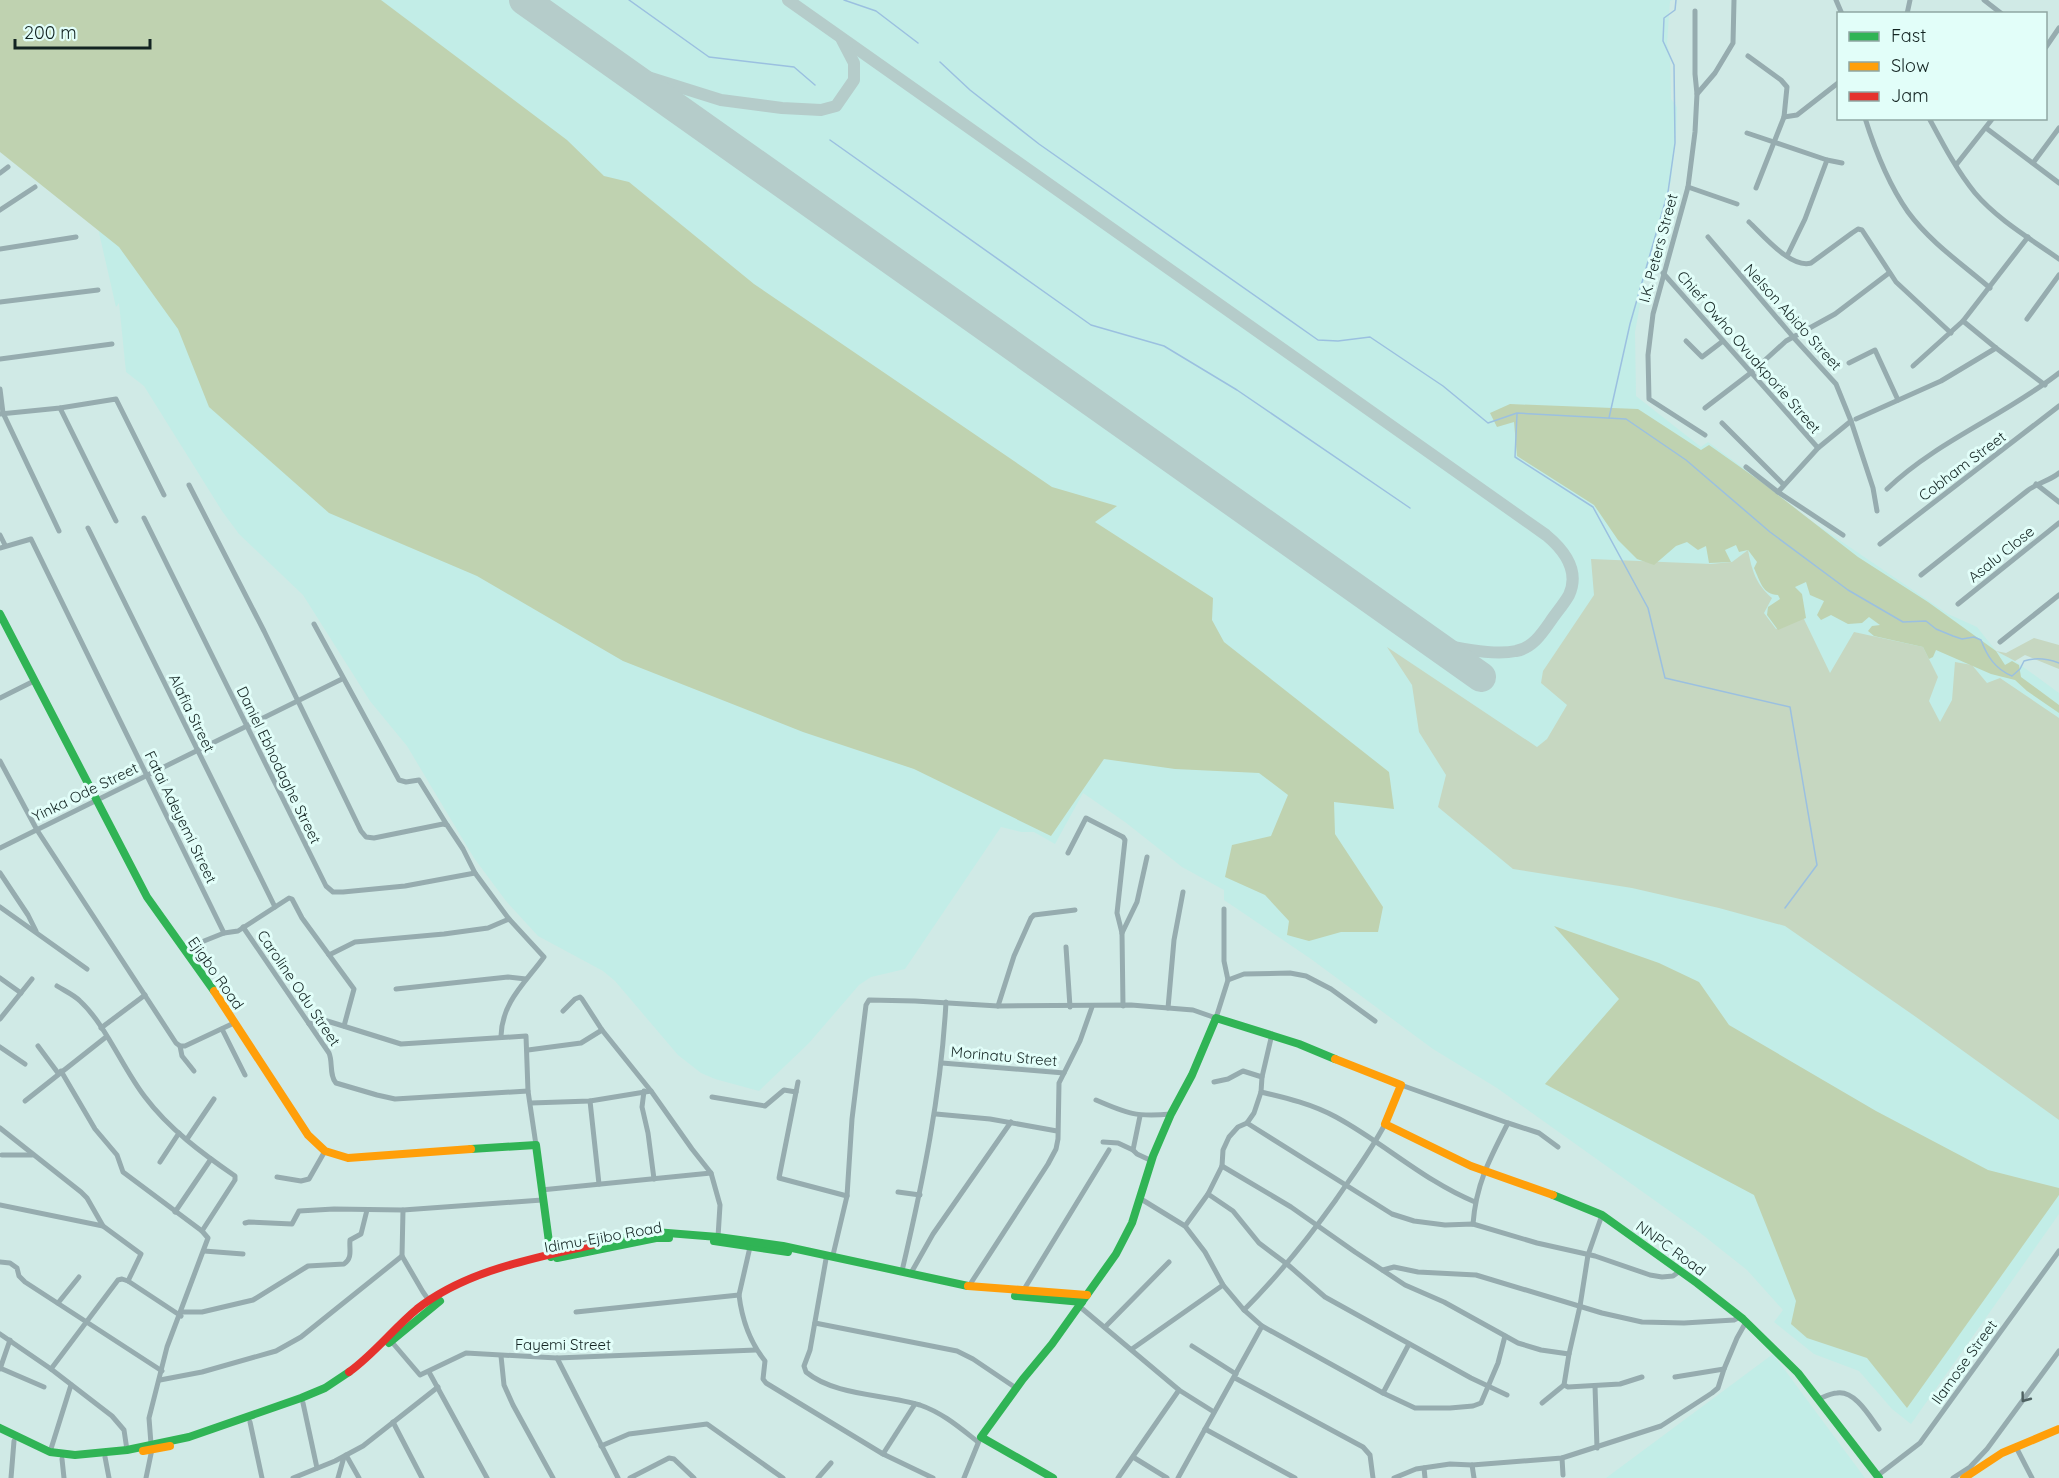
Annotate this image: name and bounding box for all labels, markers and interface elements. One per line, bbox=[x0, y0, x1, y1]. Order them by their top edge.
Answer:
scale bar bbox=[15, 12, 150, 50]
legend bbox=[1837, 12, 2047, 120]
text: 200 m bbox=[24, 21, 77, 44]
text: Fast bbox=[1891, 24, 1926, 47]
text: Slow bbox=[1891, 54, 1929, 77]
text: Jam bbox=[1891, 84, 1929, 107]
street label: I.K. Peters Street bbox=[1634, 191, 1682, 305]
street label: Nelson Abido Street bbox=[1740, 260, 1846, 374]
street label: Chief Owho Ovuakporie Street bbox=[1673, 267, 1825, 437]
street label: Cobham Street bbox=[1915, 427, 2009, 505]
street label: Asalu Close bbox=[1964, 522, 2038, 586]
street label: Alafia Street bbox=[165, 671, 219, 755]
street label: Daniel Ebhodaghe Street bbox=[233, 683, 325, 847]
street label: Fatai Adeyemi Street bbox=[141, 748, 221, 886]
street label: Yinka Ode Street bbox=[29, 758, 141, 826]
street label: Caroline Odu Street bbox=[253, 926, 345, 1050]
street label: Ejigbo Road bbox=[184, 933, 248, 1013]
street label: Morinatu Street bbox=[950, 1042, 1058, 1070]
street label: NNPC Road bbox=[1632, 1216, 1710, 1280]
street label: Idimu-Ejibo Road bbox=[543, 1217, 663, 1257]
street label: Ilamose Street bbox=[1927, 1316, 2001, 1408]
street label: Fayemi Street bbox=[515, 1335, 611, 1354]
one-way arrow bbox=[2021, 1392, 2032, 1403]

